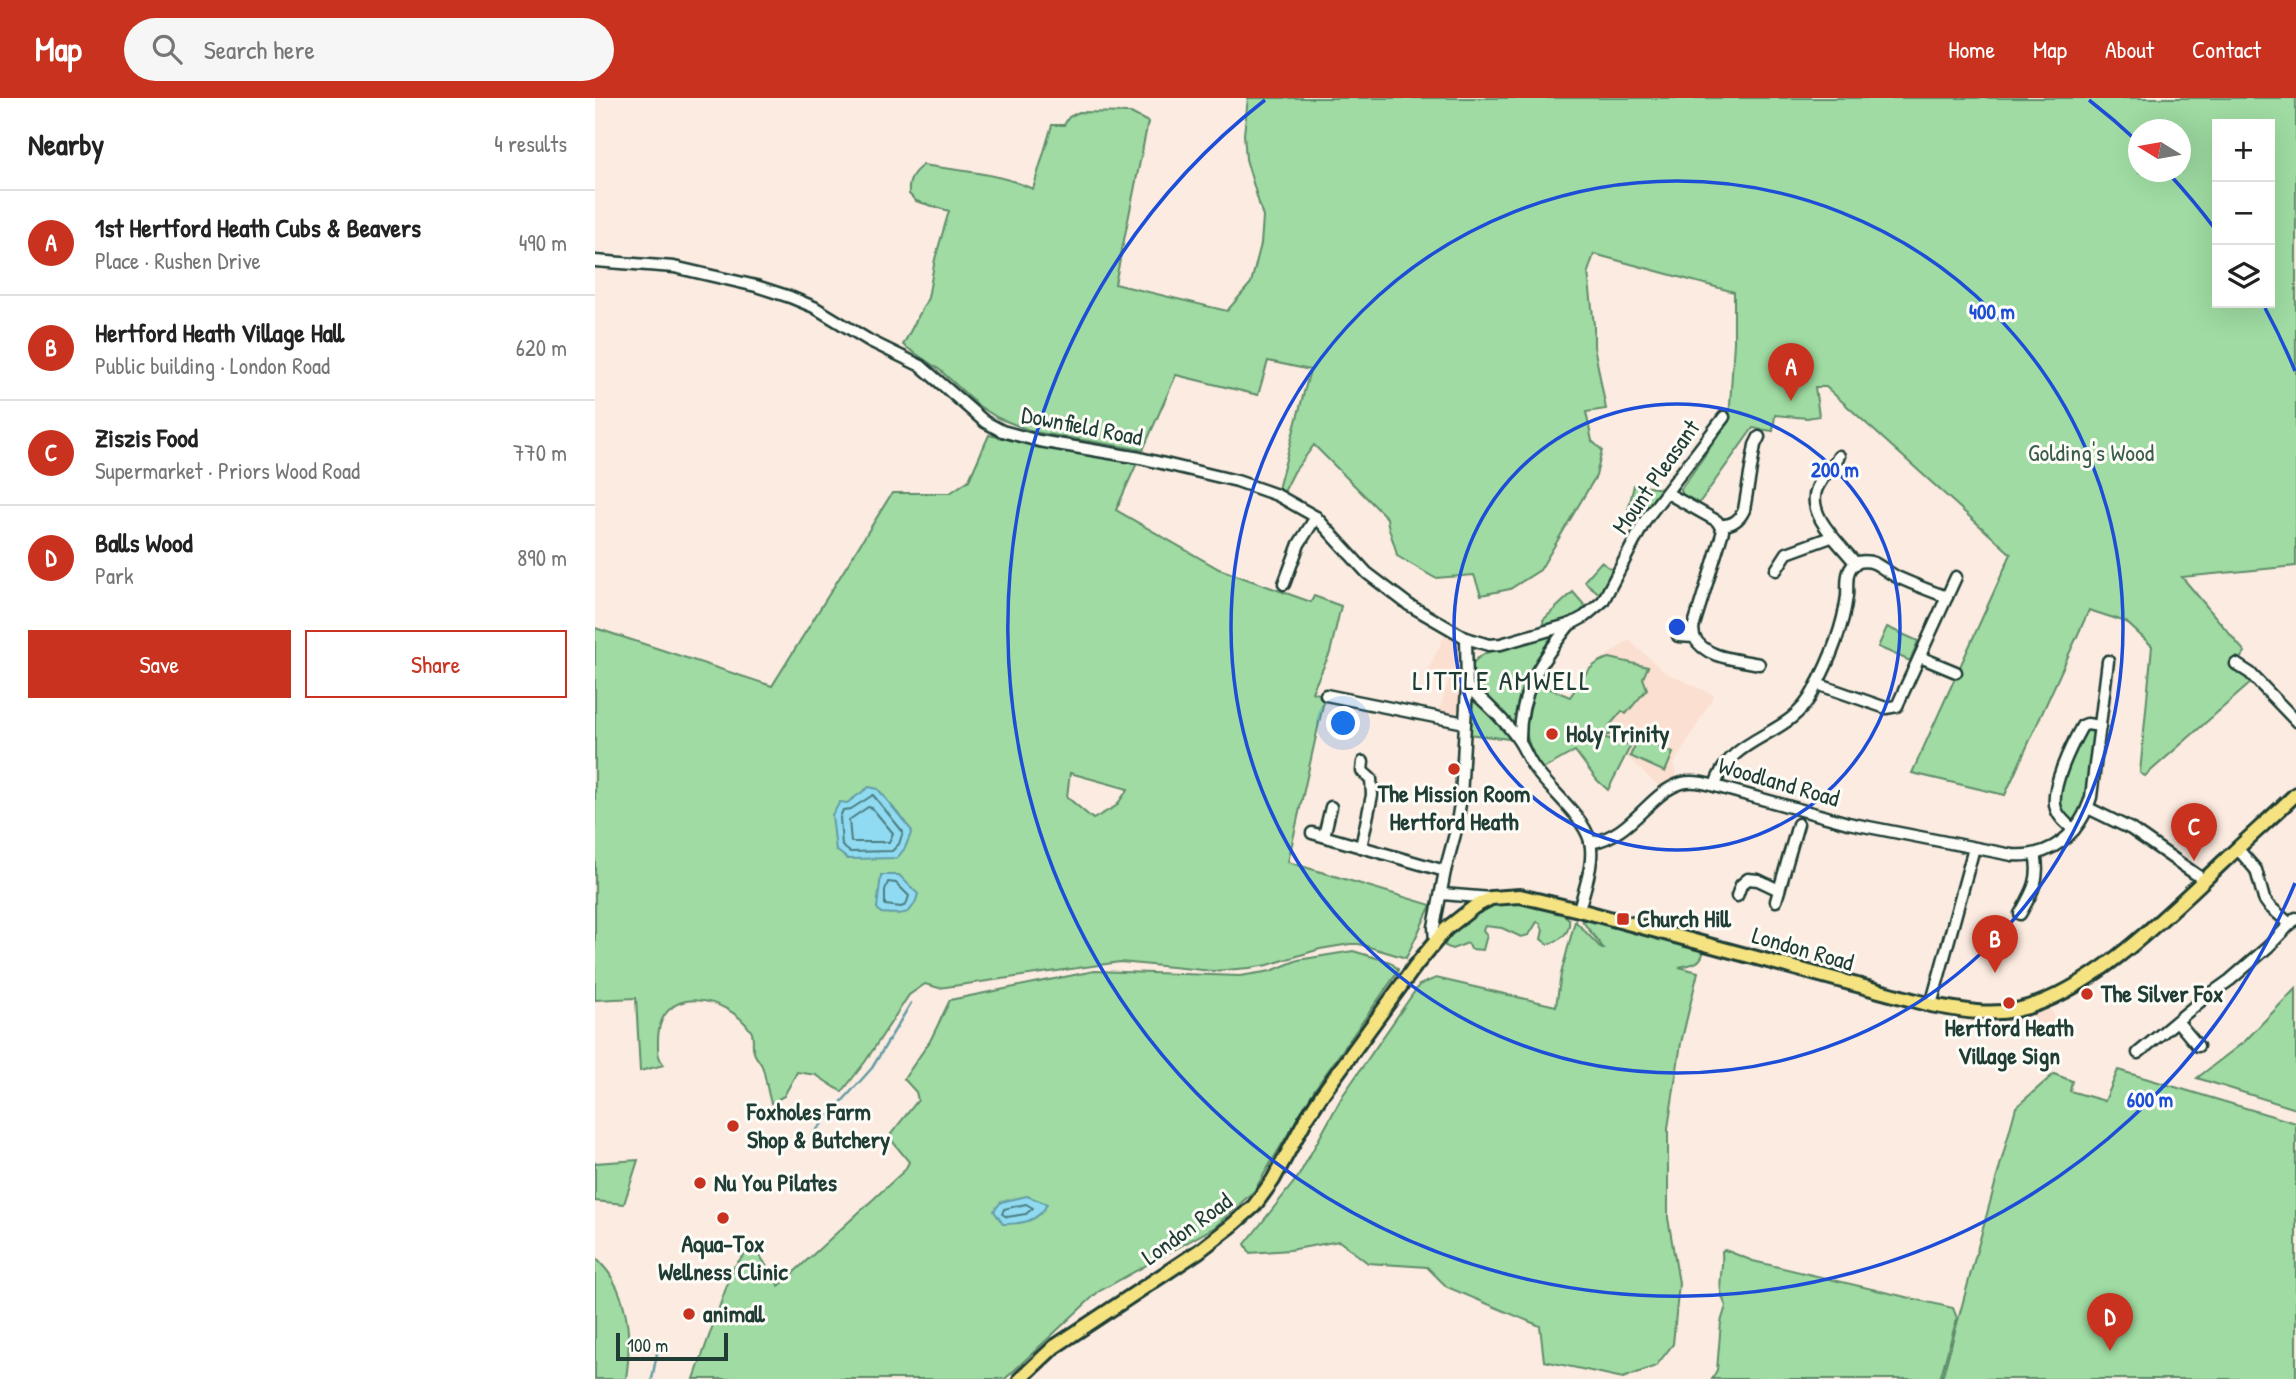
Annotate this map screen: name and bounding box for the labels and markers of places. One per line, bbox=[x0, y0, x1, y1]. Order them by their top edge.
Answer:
pin: A bbox=[1768, 343, 1814, 401]
centre of rings bbox=[1665, 615, 1689, 639]
place label: Holy Trinity bbox=[1566, 717, 1669, 750]
marker: Holy Trinity bbox=[1544, 726, 1560, 742]
marker: The Mission Room Hertford Heath bbox=[1446, 761, 1462, 777]
place label: The Mission Room Hertford Heath bbox=[1377, 777, 1530, 837]
pin: C bbox=[2171, 803, 2217, 861]
place label: Church Hill bbox=[1637, 902, 1732, 934]
marker: Church Hill bbox=[1615, 911, 1631, 927]
pin: B bbox=[1972, 915, 2018, 973]
place label: The Silver Fox bbox=[2100, 977, 2224, 1009]
marker: The Silver Fox bbox=[2079, 986, 2095, 1002]
marker: Hertford Heath Village Sign bbox=[2001, 995, 2017, 1011]
place label: Hertford Heath Village Sign bbox=[1944, 1011, 2074, 1072]
place label: Foxholes Farm Shop & Butchery bbox=[746, 1095, 890, 1156]
marker: Foxholes Farm Shop & Butchery bbox=[725, 1118, 741, 1134]
place label: Nu You Pilates bbox=[714, 1166, 837, 1198]
marker: Nu You Pilates bbox=[692, 1175, 708, 1191]
marker: Aqua-Tox Wellness Clinic bbox=[715, 1210, 731, 1226]
place label: Aqua-Tox Wellness Clinic bbox=[658, 1227, 788, 1287]
pin: D bbox=[2087, 1293, 2133, 1351]
place label: animall bbox=[703, 1297, 765, 1329]
marker: animall bbox=[681, 1306, 697, 1322]

